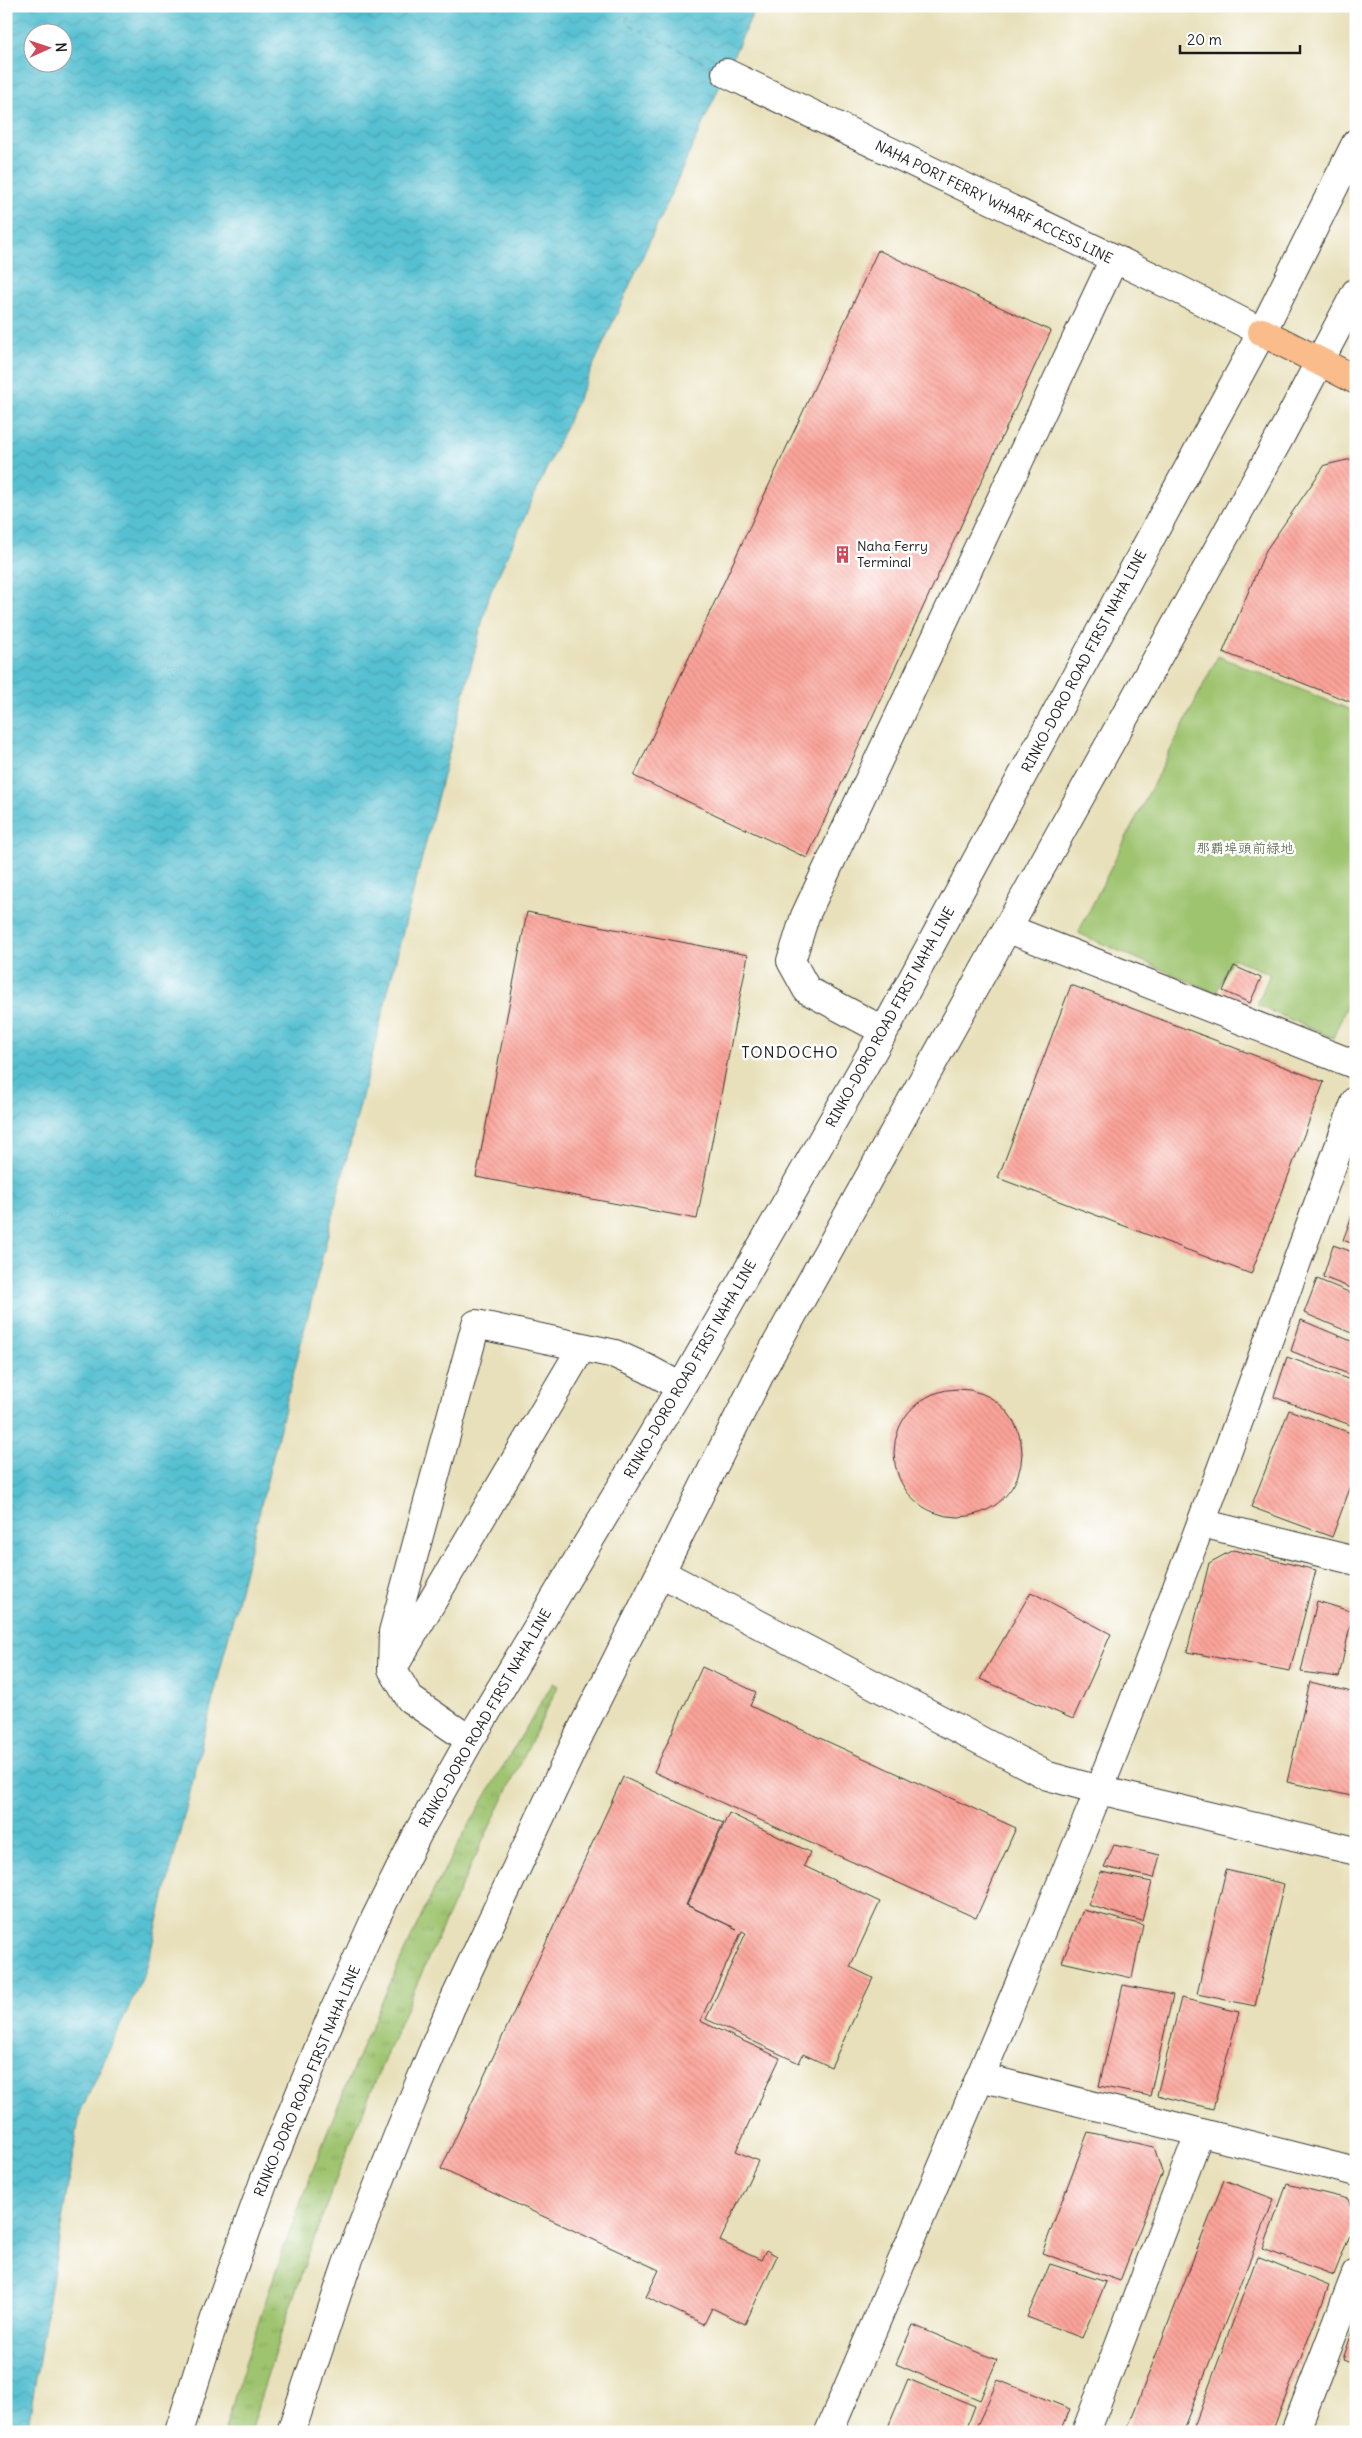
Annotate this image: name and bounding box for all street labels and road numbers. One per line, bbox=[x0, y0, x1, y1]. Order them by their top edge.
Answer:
street label: NAHA PORT FERRY WHARF ACCESS LINE bbox=[872, 136, 1116, 268]
street label: RINKO-DORO ROAD FIRST NAHA LINE bbox=[1017, 547, 1151, 775]
street label: RINKO-DORO ROAD FIRST NAHA LINE bbox=[822, 904, 958, 1130]
street label: RINKO-DORO ROAD FIRST NAHA LINE bbox=[620, 1256, 760, 1482]
street label: RINKO-DORO ROAD FIRST NAHA LINE bbox=[415, 1605, 555, 1831]
street label: RINKO-DORO ROAD FIRST NAHA LINE bbox=[250, 1963, 364, 2199]

